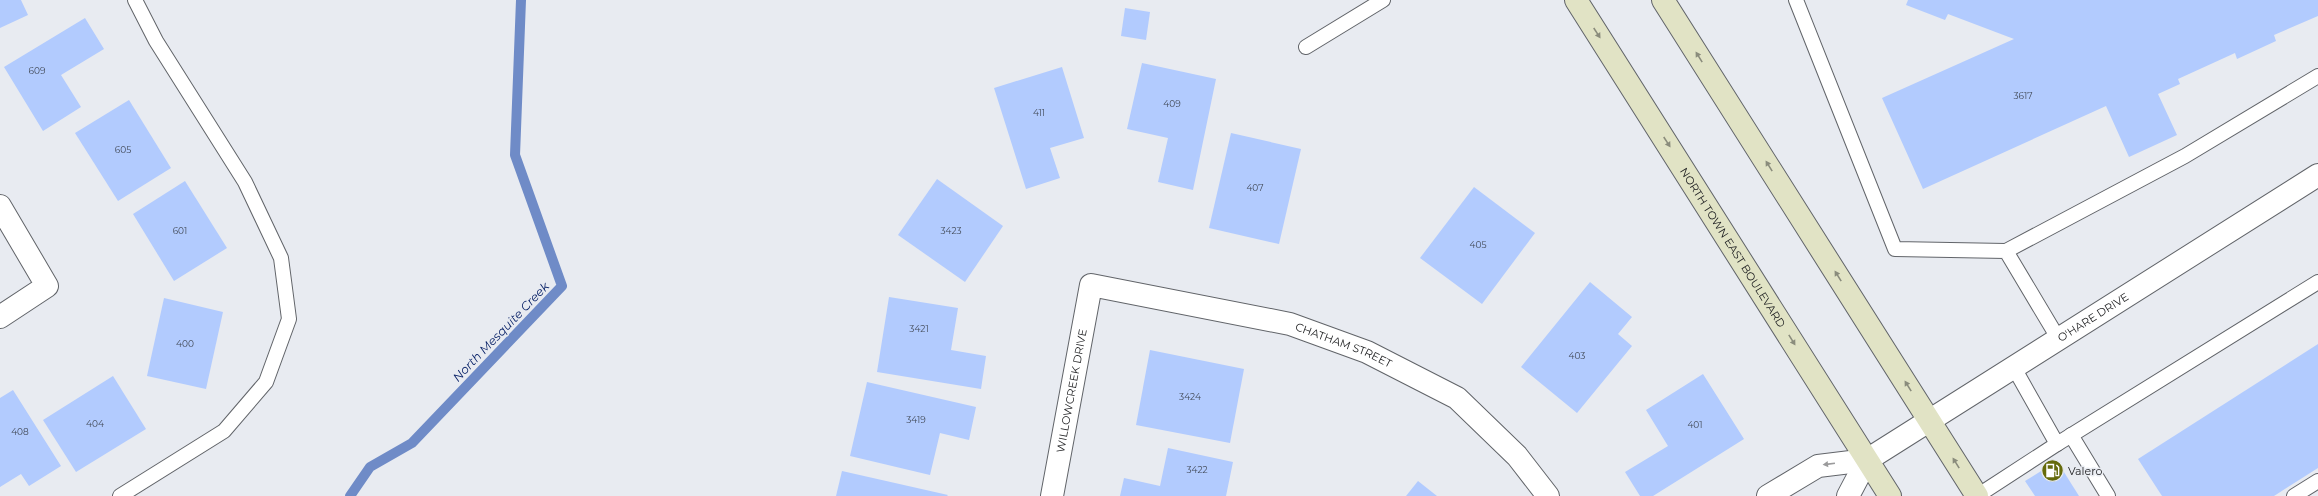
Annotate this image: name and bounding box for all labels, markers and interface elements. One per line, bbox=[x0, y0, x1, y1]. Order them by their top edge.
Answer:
one-way arrow bbox=[1593, 27, 1600, 39]
one-way arrow bbox=[1695, 51, 1703, 62]
house number: 609 bbox=[29, 65, 46, 76]
house number: 3617 bbox=[2013, 90, 2033, 101]
house number: 409 bbox=[1163, 98, 1181, 109]
house number: 411 bbox=[1033, 107, 1045, 118]
one-way arrow bbox=[1663, 137, 1670, 148]
house number: 605 bbox=[115, 144, 131, 155]
one-way arrow bbox=[1765, 161, 1773, 171]
street label: NORTH TOWN EAST BOULEVARD bbox=[1677, 165, 1789, 330]
house number: 407 bbox=[1246, 182, 1264, 193]
house number: 601 bbox=[173, 225, 187, 236]
house number: 3423 bbox=[940, 225, 962, 236]
house number: 405 bbox=[1469, 239, 1487, 250]
one-way arrow bbox=[1835, 270, 1842, 282]
water label: North Mesquite Creek bbox=[449, 278, 553, 384]
street label: O'HARE DRIVE bbox=[2055, 290, 2131, 345]
street label: CHATHAM STREET bbox=[1293, 320, 1395, 371]
house number: 3421 bbox=[909, 323, 929, 334]
street label: WILLOWCREEK DRIVE bbox=[1053, 328, 1090, 454]
one-way arrow bbox=[1788, 335, 1796, 345]
house number: 400 bbox=[176, 338, 194, 349]
house number: 403 bbox=[1569, 350, 1585, 361]
one-way arrow bbox=[1904, 381, 1912, 391]
house number: 3424 bbox=[1179, 391, 1201, 402]
house number: 3419 bbox=[906, 414, 926, 425]
house number: 404 bbox=[86, 418, 104, 429]
house number: 401 bbox=[1687, 419, 1703, 430]
house number: 408 bbox=[11, 426, 29, 437]
one-way arrow bbox=[1953, 457, 1960, 469]
fuel station icon: Valero bbox=[2039, 458, 2065, 484]
one-way arrow bbox=[1822, 461, 1835, 468]
house number: 3422 bbox=[1186, 464, 1208, 475]
place label: Valero bbox=[2068, 464, 2102, 478]

